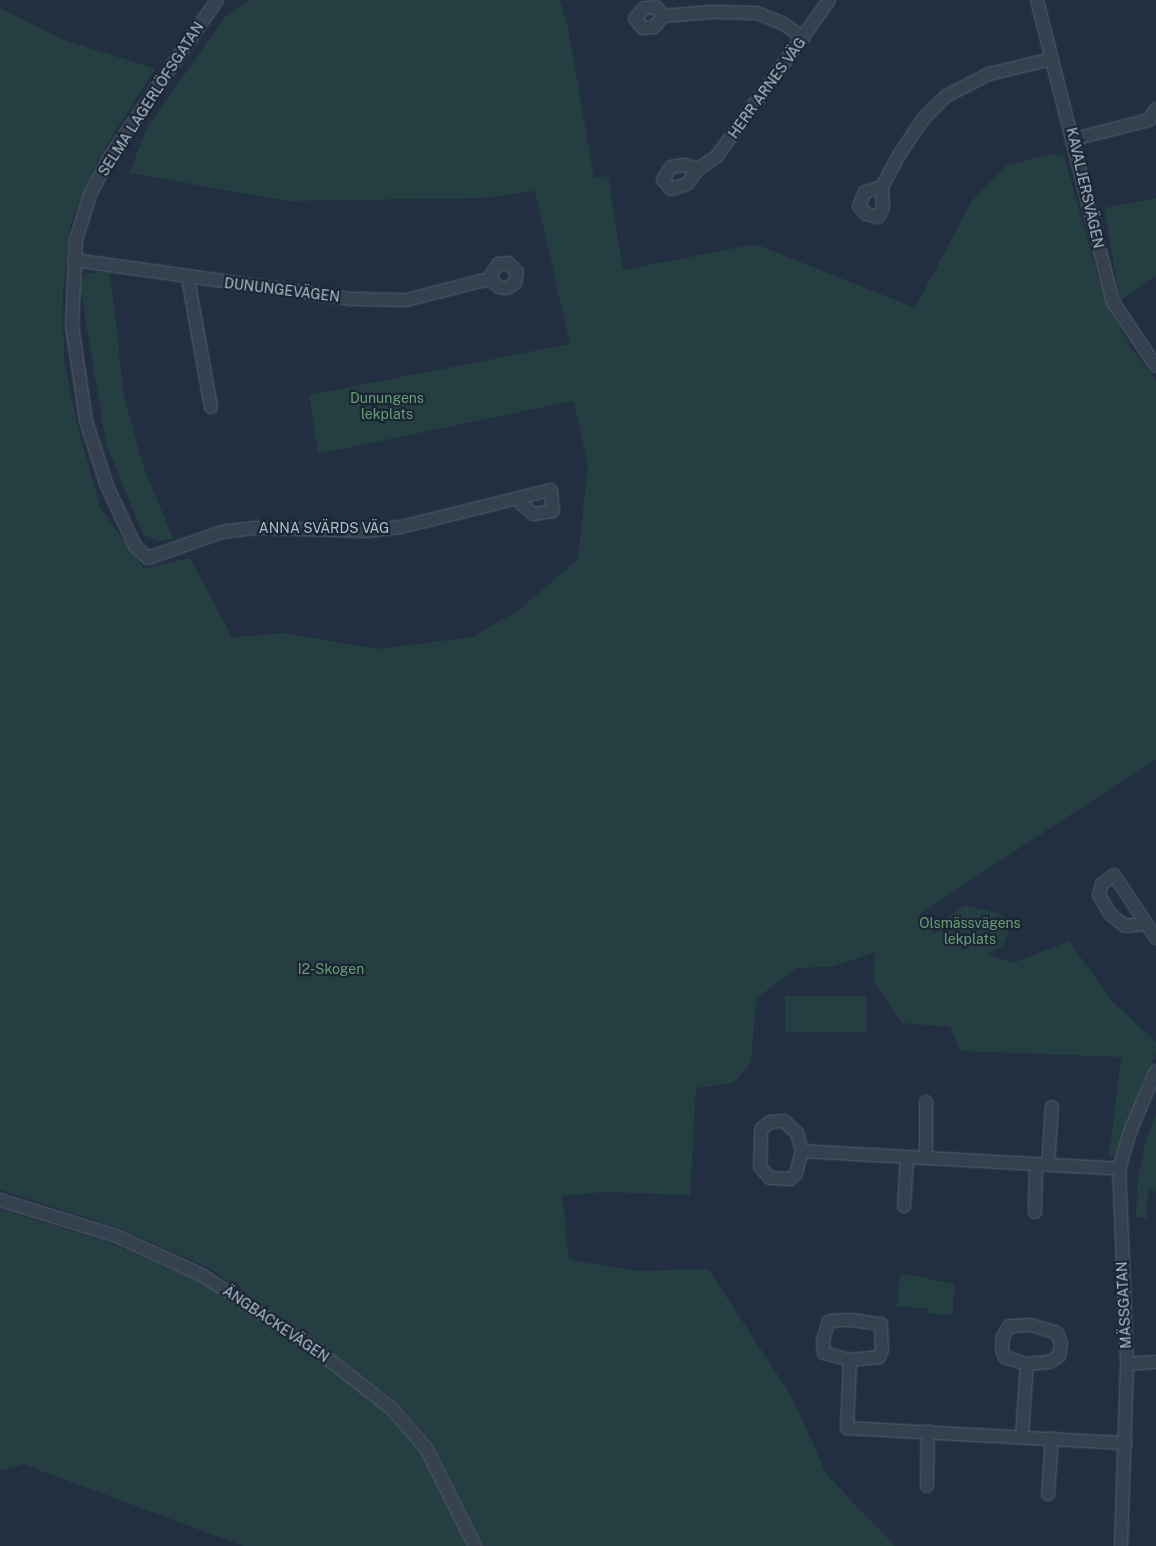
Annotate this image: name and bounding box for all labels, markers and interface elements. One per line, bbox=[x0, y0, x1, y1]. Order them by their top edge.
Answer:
street label: SELMA LAGERLÖFSGATAN bbox=[95, 19, 207, 179]
street label: HERR ARNES VÄG bbox=[725, 34, 809, 142]
street label: KAVALJERSVÄGEN bbox=[1063, 126, 1107, 250]
street label: DUNUNGEVÄGEN bbox=[223, 275, 341, 305]
park label: Dunungens lekplats bbox=[350, 390, 424, 422]
street label: ANNA SVÄRDS VÄG bbox=[259, 520, 389, 536]
park label: Olsmässvägens lekplats bbox=[919, 915, 1021, 948]
park label: I2-Skogen bbox=[298, 961, 364, 977]
street label: MÄSSGATAN bbox=[1113, 1261, 1135, 1349]
street label: ÄNGBACKEVÄGEN bbox=[220, 1282, 332, 1366]

